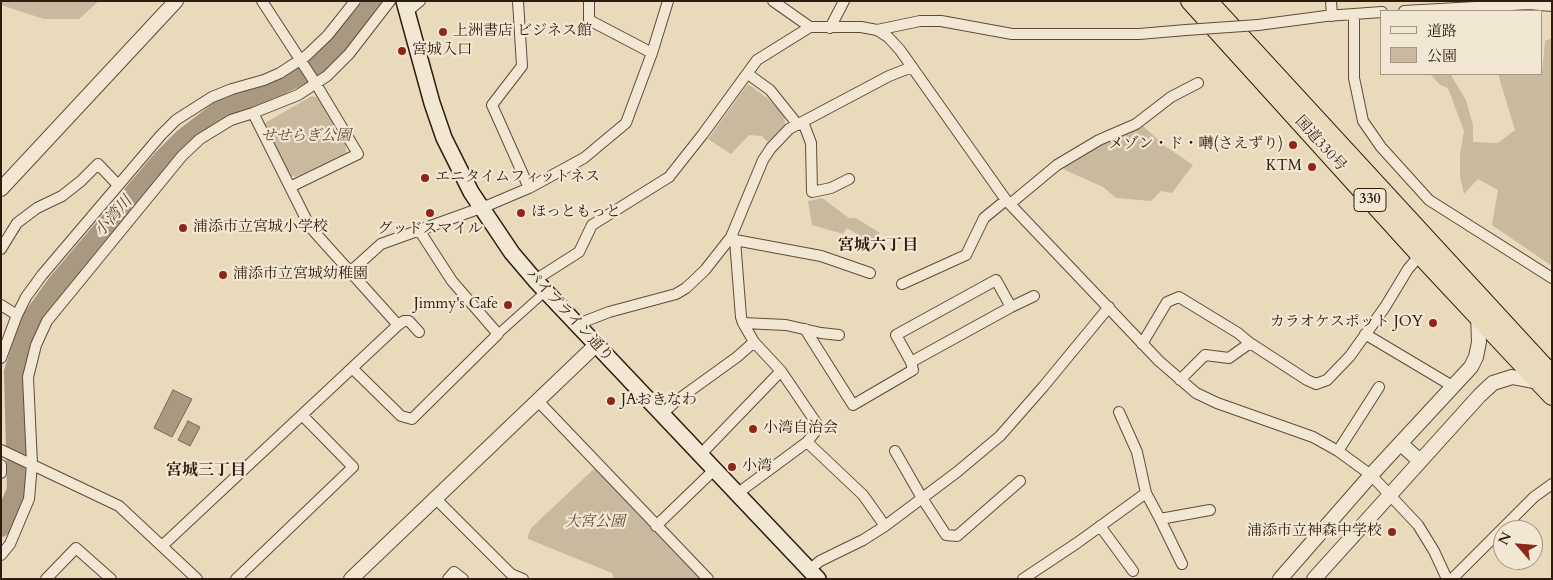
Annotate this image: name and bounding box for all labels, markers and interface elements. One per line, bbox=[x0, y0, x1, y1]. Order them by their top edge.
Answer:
legend bbox=[1380, 10, 1543, 75]
text: 道路 bbox=[1427, 21, 1457, 41]
place label: 上洲書店 ビジネス館 bbox=[453, 23, 592, 41]
marker: 上洲書店 ビジネス館 bbox=[437, 26, 449, 38]
place label: 宮城入口 bbox=[412, 42, 472, 60]
marker: 宮城入口 bbox=[396, 45, 408, 57]
text: 公園 bbox=[1427, 46, 1457, 66]
street label: 国道330号 bbox=[1291, 113, 1349, 175]
park label: せせらぎ公園 bbox=[261, 128, 351, 146]
place label: メゾン・ド・囀(さえずり) bbox=[1108, 136, 1283, 154]
marker: メゾン・ド・囀(さえずり) bbox=[1287, 139, 1299, 151]
place label: KTM bbox=[1266, 158, 1302, 176]
marker: KTM bbox=[1306, 161, 1318, 173]
place label: エニタイムフィットネス bbox=[435, 169, 600, 187]
marker: エニタイムフィットネス bbox=[419, 172, 431, 184]
road number: 330 bbox=[1354, 188, 1386, 212]
water label: 小湾川 bbox=[91, 193, 137, 241]
place label: ほっともっと bbox=[531, 204, 621, 222]
marker: グッドスマイル bbox=[424, 207, 436, 219]
marker: ほっともっと bbox=[515, 207, 527, 219]
place label: 浦添市立宮城小学校 bbox=[193, 219, 328, 237]
place label: グッドスマイル bbox=[378, 221, 482, 239]
marker: 浦添市立宮城小学校 bbox=[177, 222, 189, 234]
district label: 宮城六丁目 bbox=[838, 236, 918, 256]
place label: 浦添市立宮城幼稚園 bbox=[233, 266, 368, 284]
street label: パイプライン通り bbox=[521, 266, 617, 366]
marker: 浦添市立宮城幼稚園 bbox=[217, 269, 229, 281]
place label: Jimmy's Cafe bbox=[414, 296, 498, 314]
marker: Jimmy's Cafe bbox=[502, 299, 514, 311]
place label: カラオケスポット JOY bbox=[1270, 314, 1423, 332]
marker: カラオケスポット JOY bbox=[1427, 317, 1439, 329]
place label: JAおきなわ bbox=[621, 392, 697, 410]
marker: JAおきなわ bbox=[605, 395, 617, 407]
place label: 小湾自治会 bbox=[763, 420, 838, 438]
marker: 小湾自治会 bbox=[747, 423, 759, 435]
place label: 小湾 bbox=[742, 458, 772, 476]
district label: 宮城三丁目 bbox=[166, 461, 246, 481]
marker: 小湾 bbox=[726, 461, 738, 473]
park label: 大宮公園 bbox=[565, 514, 625, 532]
north arrow bbox=[1493, 520, 1543, 570]
place label: 浦添市立神森中学校 bbox=[1247, 523, 1382, 541]
marker: 浦添市立神森中学校 bbox=[1386, 526, 1398, 538]
text: N bbox=[1494, 529, 1516, 548]

